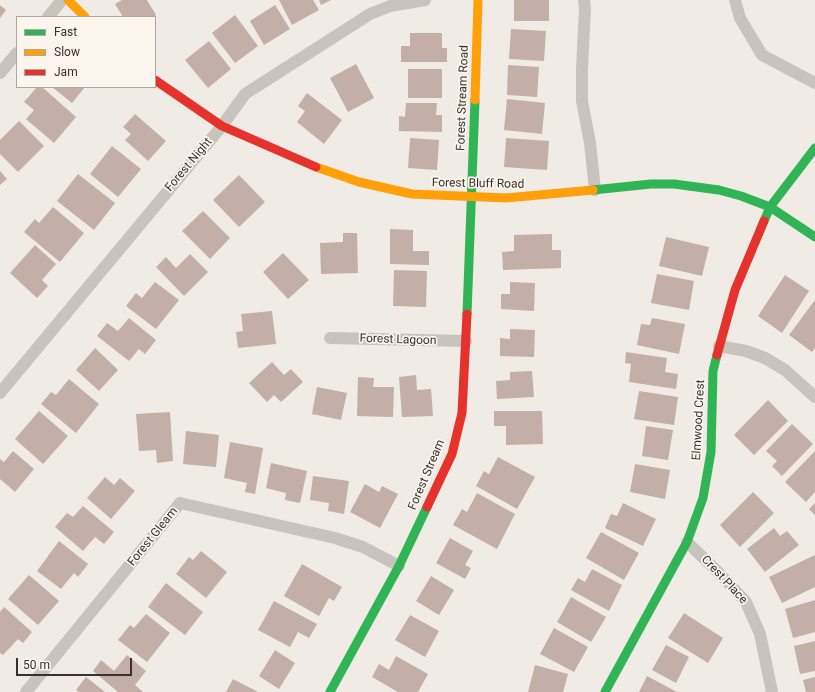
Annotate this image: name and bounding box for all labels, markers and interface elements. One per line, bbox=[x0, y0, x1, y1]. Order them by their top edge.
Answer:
legend bbox=[16, 16, 156, 88]
text: Fast bbox=[54, 25, 77, 39]
text: Slow bbox=[54, 45, 80, 59]
street label: Forest Stream Road bbox=[454, 45, 472, 151]
text: Jam bbox=[54, 65, 78, 79]
street label: Forest Night bbox=[162, 135, 216, 195]
street label: Forest Bluff Road bbox=[432, 176, 524, 192]
street label: Forest Lagoon bbox=[359, 331, 437, 349]
street label: Elmwood Crest bbox=[690, 379, 708, 461]
street label: Forest Stream bbox=[406, 438, 448, 512]
street label: Forest Gleam bbox=[125, 505, 181, 569]
street label: Crest Place bbox=[698, 553, 750, 607]
scale bar bbox=[18, 650, 134, 676]
text: 50 m bbox=[23, 658, 50, 672]

